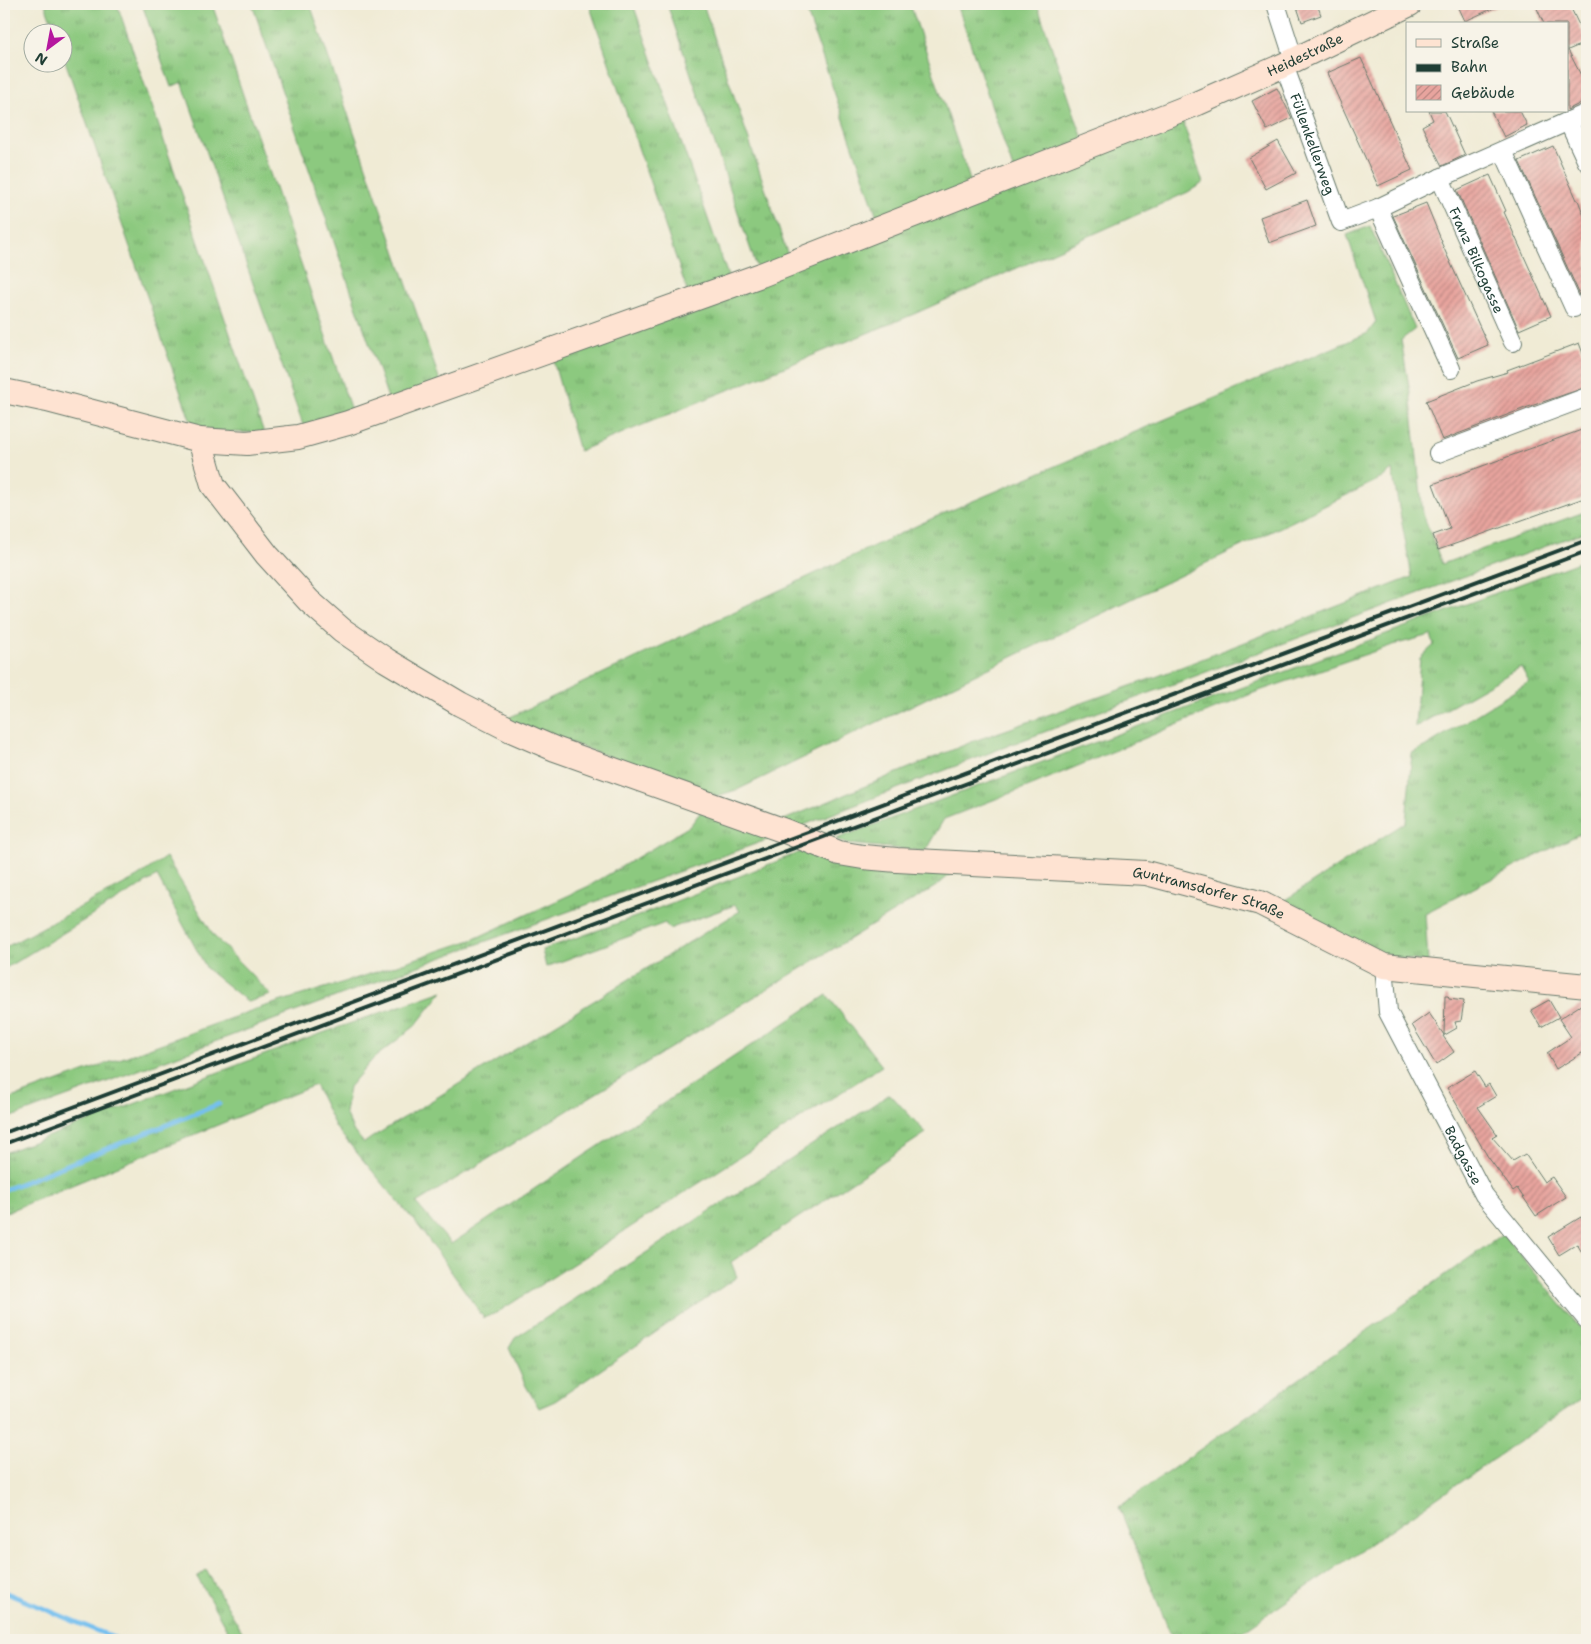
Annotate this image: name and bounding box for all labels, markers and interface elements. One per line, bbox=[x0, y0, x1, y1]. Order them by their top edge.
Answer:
north arrow bbox=[22, 22, 72, 72]
legend bbox=[1406, 22, 1568, 112]
street label: Heidestraße bbox=[1264, 29, 1346, 80]
text: Straße bbox=[1451, 33, 1499, 53]
text: N bbox=[32, 48, 51, 70]
text: Bahn bbox=[1451, 57, 1487, 77]
text: Gebäude bbox=[1451, 83, 1515, 103]
street label: Füllenkellerweg bbox=[1286, 91, 1339, 197]
street label: Franz Bilkogasse bbox=[1445, 204, 1508, 316]
street label: Guntramsdorfer Straße bbox=[1132, 863, 1288, 923]
street label: Badgasse bbox=[1440, 1123, 1486, 1188]

